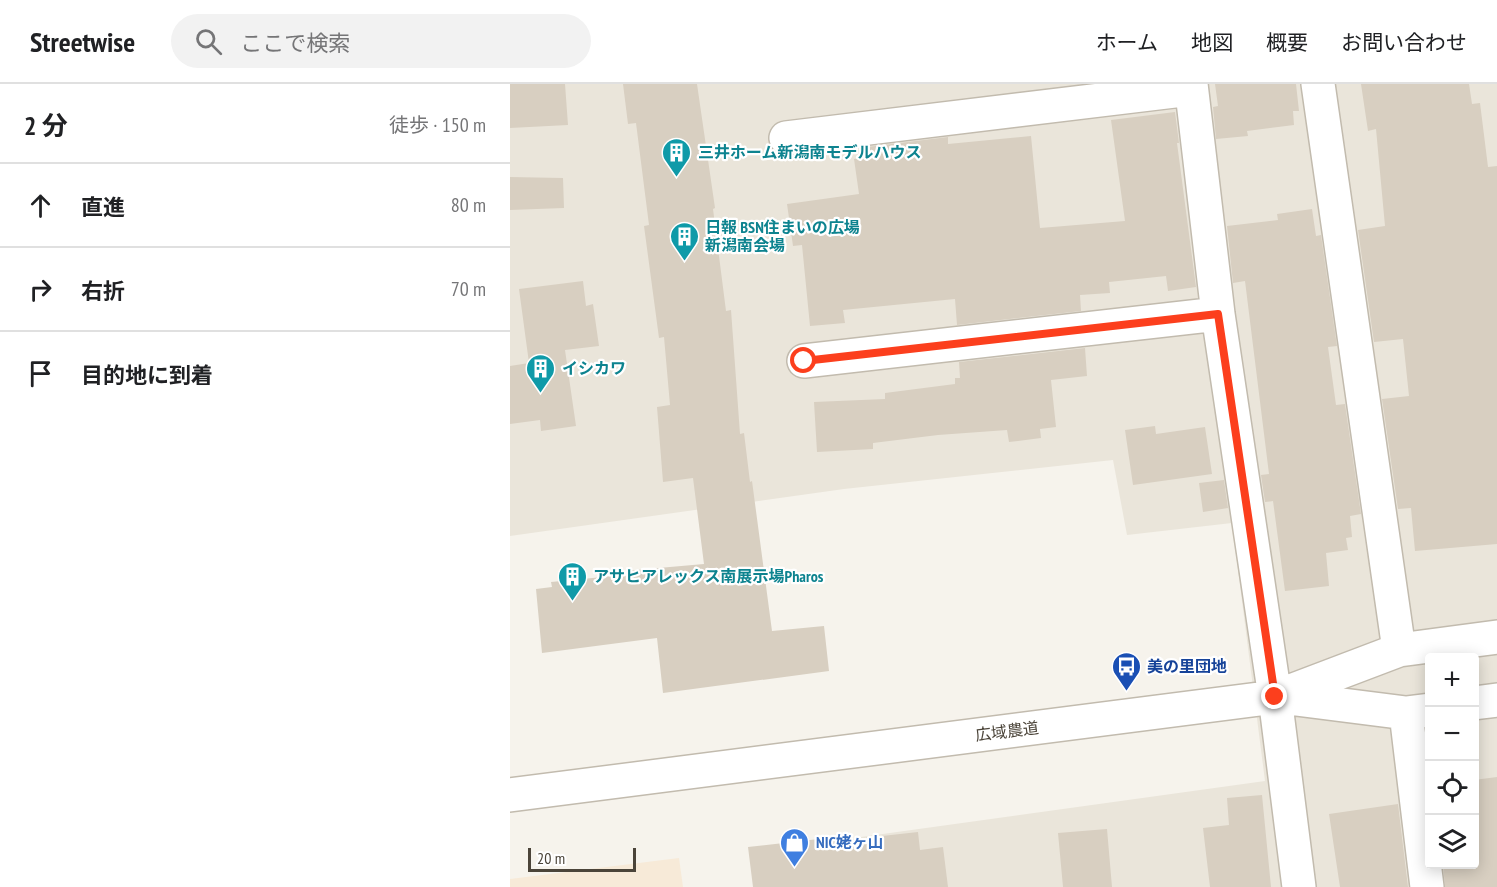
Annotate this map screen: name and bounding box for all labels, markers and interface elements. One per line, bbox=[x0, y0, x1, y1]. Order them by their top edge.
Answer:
search box bbox=[171, 14, 591, 68]
text: Streetwise bbox=[30, 23, 135, 60]
icon: search bbox=[192, 25, 225, 58]
text: ここで検索 bbox=[240, 29, 350, 57]
text: ホーム bbox=[1096, 29, 1158, 56]
text: 地図 bbox=[1191, 29, 1233, 56]
text: 概要 bbox=[1266, 29, 1308, 56]
text: お問い合わせ bbox=[1341, 29, 1467, 56]
text: 2 分 bbox=[24, 109, 68, 142]
text: 徒歩 · 150 m bbox=[389, 112, 486, 138]
building icon: 三井ホーム新潟南モデルハウス bbox=[661, 136, 693, 178]
place label: 三井ホーム新潟南モデルハウス bbox=[698, 142, 922, 162]
icon: ahead bbox=[24, 189, 57, 222]
text: 80 m bbox=[451, 192, 486, 218]
text: 直進 bbox=[81, 193, 125, 221]
place label: 日報 BSN住まいの広場 新潟南会場 bbox=[705, 217, 860, 255]
building icon: 日報 BSN住まいの広場 新潟南会場 bbox=[668, 220, 700, 262]
icon: right bbox=[24, 273, 57, 306]
text: 70 m bbox=[451, 276, 486, 302]
text: 右折 bbox=[81, 277, 125, 305]
route start bbox=[790, 347, 816, 373]
building icon: イシカワ bbox=[525, 352, 557, 394]
icon: arrive bbox=[24, 357, 57, 390]
place label: イシカワ bbox=[562, 358, 626, 378]
text: 目的地に到着 bbox=[81, 361, 213, 389]
building icon: アサヒアレックス南展示場Pharos bbox=[556, 560, 588, 602]
place label: アサヒアレックス南展示場Pharos bbox=[593, 566, 824, 586]
bus stop icon: 美の里団地 bbox=[1110, 650, 1142, 692]
map controls bbox=[1425, 653, 1479, 869]
button: + bbox=[1425, 653, 1479, 707]
place label: 美の里団地 bbox=[1147, 656, 1227, 676]
route end bbox=[1261, 683, 1287, 709]
button: − bbox=[1425, 707, 1479, 761]
street label: 広域農道 bbox=[974, 717, 1040, 745]
button: locate bbox=[1425, 761, 1479, 815]
button: layers bbox=[1425, 815, 1479, 869]
shop icon: NIC姥ヶ山 bbox=[779, 826, 811, 868]
place label: NIC姥ヶ山 bbox=[816, 832, 884, 852]
scale bar bbox=[528, 845, 636, 872]
text: 20 m bbox=[537, 848, 565, 868]

